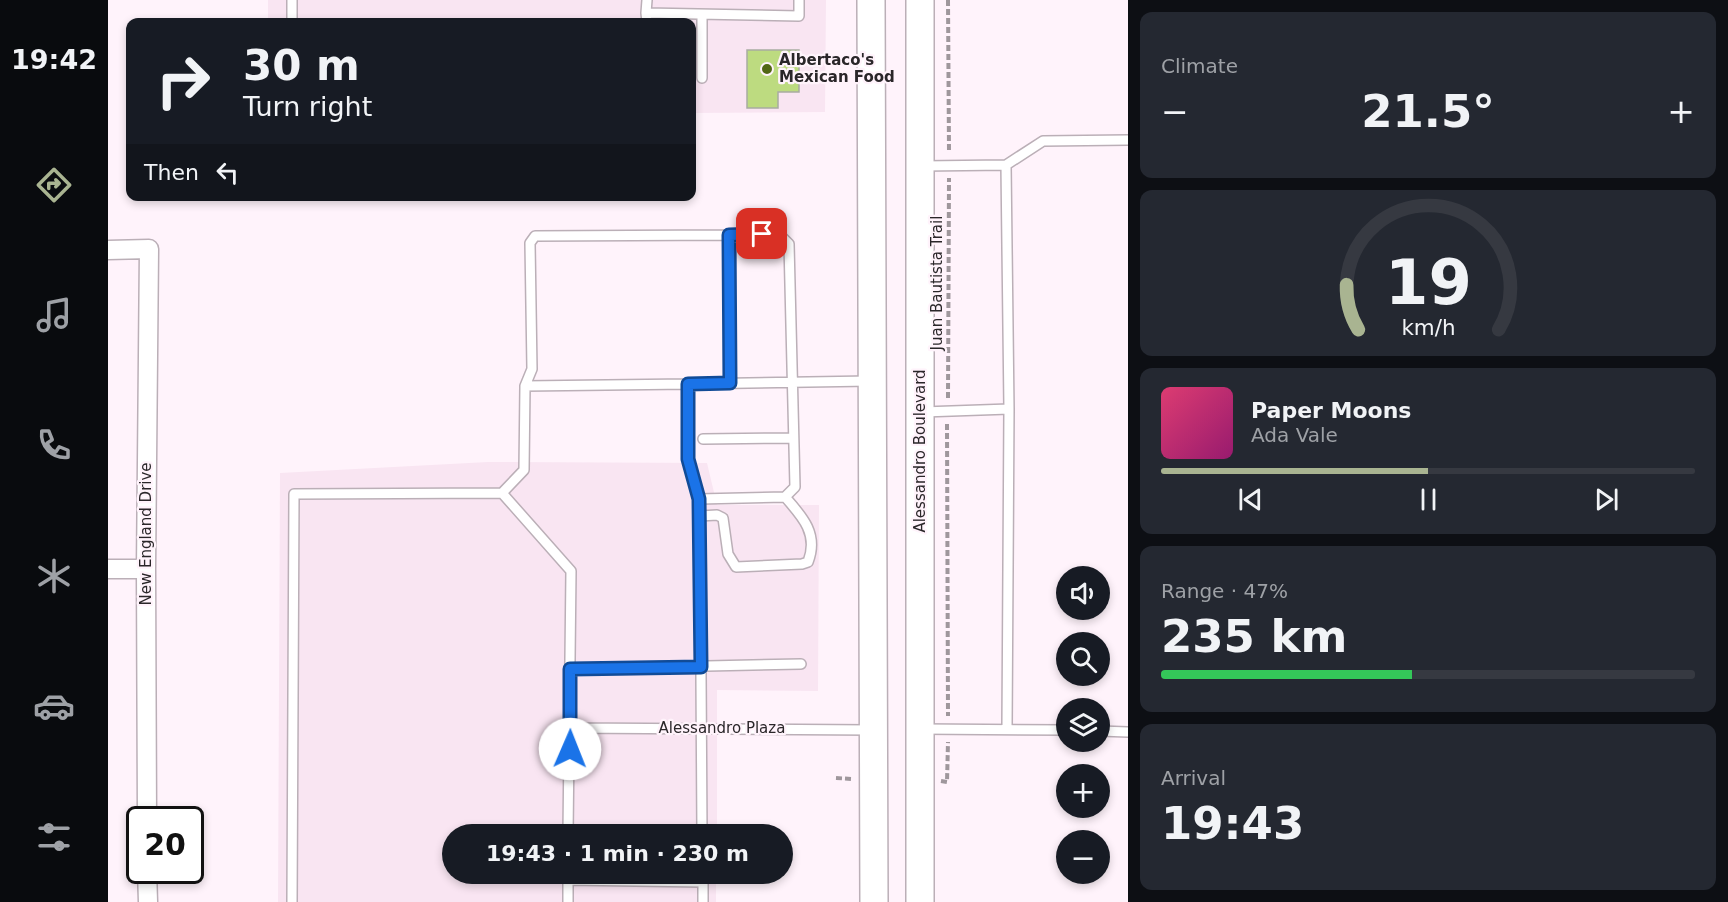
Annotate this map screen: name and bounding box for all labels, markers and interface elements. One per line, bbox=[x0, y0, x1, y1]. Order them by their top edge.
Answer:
text: 30 m bbox=[243, 41, 360, 90]
icon: right bbox=[144, 42, 222, 120]
text: 19:42 bbox=[11, 44, 97, 75]
place label: Albertaco's Mexican Food bbox=[779, 51, 895, 86]
text: Climate bbox=[1161, 54, 1238, 78]
marker: Albertaco's Mexican Food bbox=[760, 62, 774, 76]
text: 21.5° bbox=[1361, 85, 1495, 138]
text: Turn right bbox=[243, 91, 372, 122]
text: − bbox=[1161, 92, 1189, 131]
text: + bbox=[1667, 92, 1695, 131]
icon: left bbox=[211, 156, 244, 189]
text: Then bbox=[144, 160, 199, 185]
icon: directions bbox=[33, 164, 75, 206]
pin bbox=[736, 208, 787, 259]
street label: Juan Bautista Trail bbox=[928, 216, 946, 351]
icon: arrive bbox=[745, 217, 778, 250]
text: 19 bbox=[1385, 246, 1471, 319]
icon: music bbox=[33, 294, 75, 336]
text: km/h bbox=[1401, 315, 1455, 340]
street label: Alessandro Boulevard bbox=[911, 369, 929, 533]
text: Paper Moons bbox=[1251, 398, 1411, 423]
text: Ada Vale bbox=[1251, 423, 1338, 447]
icon: phone bbox=[33, 424, 75, 466]
street label: New England Drive bbox=[137, 462, 155, 606]
icon: previous bbox=[1234, 483, 1267, 516]
icon: pause bbox=[1412, 483, 1445, 516]
icon: next bbox=[1590, 483, 1623, 516]
icon: climate bbox=[33, 555, 75, 597]
map controls bbox=[1056, 566, 1110, 884]
button: sound bbox=[1056, 566, 1110, 620]
text: Range · 47% bbox=[1161, 579, 1288, 603]
text: 235 km bbox=[1161, 610, 1347, 663]
button: search bbox=[1056, 632, 1110, 686]
icon: car bbox=[33, 685, 75, 727]
button: layers bbox=[1056, 698, 1110, 752]
position arrow bbox=[538, 717, 602, 781]
street label: Alessandro Plaza bbox=[659, 719, 785, 737]
button: + bbox=[1056, 764, 1110, 818]
text: Arrival bbox=[1161, 766, 1226, 790]
text: 19:43 bbox=[1161, 797, 1304, 850]
speed limit sign: 20 bbox=[126, 806, 204, 884]
icon: filters bbox=[33, 816, 75, 858]
button: − bbox=[1056, 830, 1110, 884]
text: 19:43 · 1 min · 230 m bbox=[486, 841, 749, 866]

